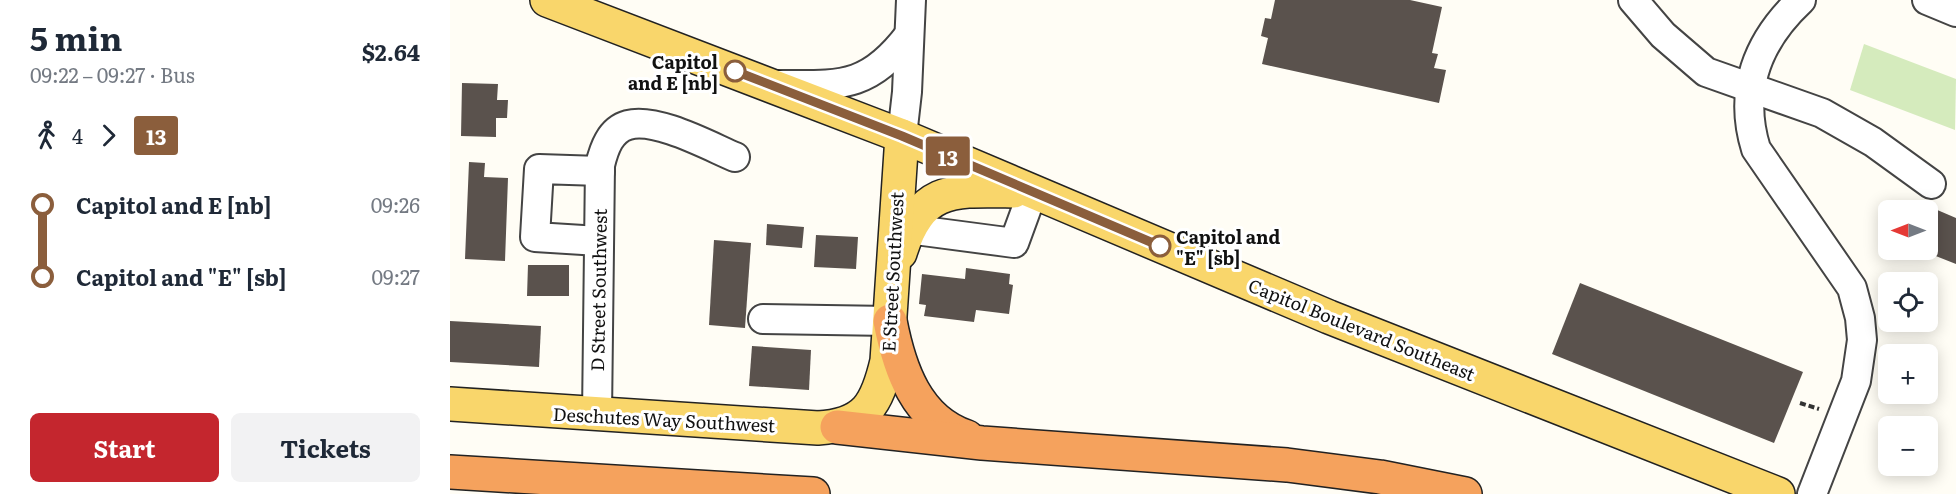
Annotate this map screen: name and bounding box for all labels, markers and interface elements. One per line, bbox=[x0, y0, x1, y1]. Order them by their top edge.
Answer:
text: 5 min bbox=[30, 12, 122, 61]
text: $2.64 bbox=[362, 35, 420, 68]
place label: Capitol and E [nb] bbox=[628, 48, 718, 96]
text: 09:22 – 09:27 · Bus bbox=[30, 59, 195, 89]
marker: Capitol and E [nb] bbox=[724, 60, 746, 82]
icon: walk bbox=[30, 119, 63, 152]
icon: forward bbox=[92, 119, 125, 152]
text: 4 bbox=[72, 120, 83, 150]
text: 13 bbox=[146, 120, 166, 151]
line badge: 13 bbox=[921, 136, 975, 176]
text: 13 bbox=[938, 141, 958, 172]
text: Capitol and E [nb] bbox=[76, 188, 271, 221]
text: 09:26 bbox=[371, 189, 420, 219]
street label: E Street Southwest bbox=[874, 191, 910, 353]
north arrow bbox=[1878, 200, 1938, 260]
map controls bbox=[1878, 200, 1938, 476]
street label: D Street Southwest bbox=[583, 208, 613, 372]
place label: Capitol and "E" [sb] bbox=[1176, 223, 1280, 271]
marker: Capitol and "E" [sb] bbox=[1149, 235, 1171, 257]
text: Capitol and "E" [sb] bbox=[76, 260, 287, 293]
text: 09:27 bbox=[371, 261, 420, 291]
street label: Capitol Boulevard Southeast bbox=[1245, 271, 1480, 387]
button: locate bbox=[1878, 272, 1938, 332]
button: + bbox=[1878, 344, 1938, 404]
street label: Deschutes Way Southwest bbox=[552, 400, 776, 438]
button: Start bbox=[30, 413, 219, 482]
button: Tickets bbox=[231, 413, 420, 482]
button: − bbox=[1878, 416, 1938, 476]

